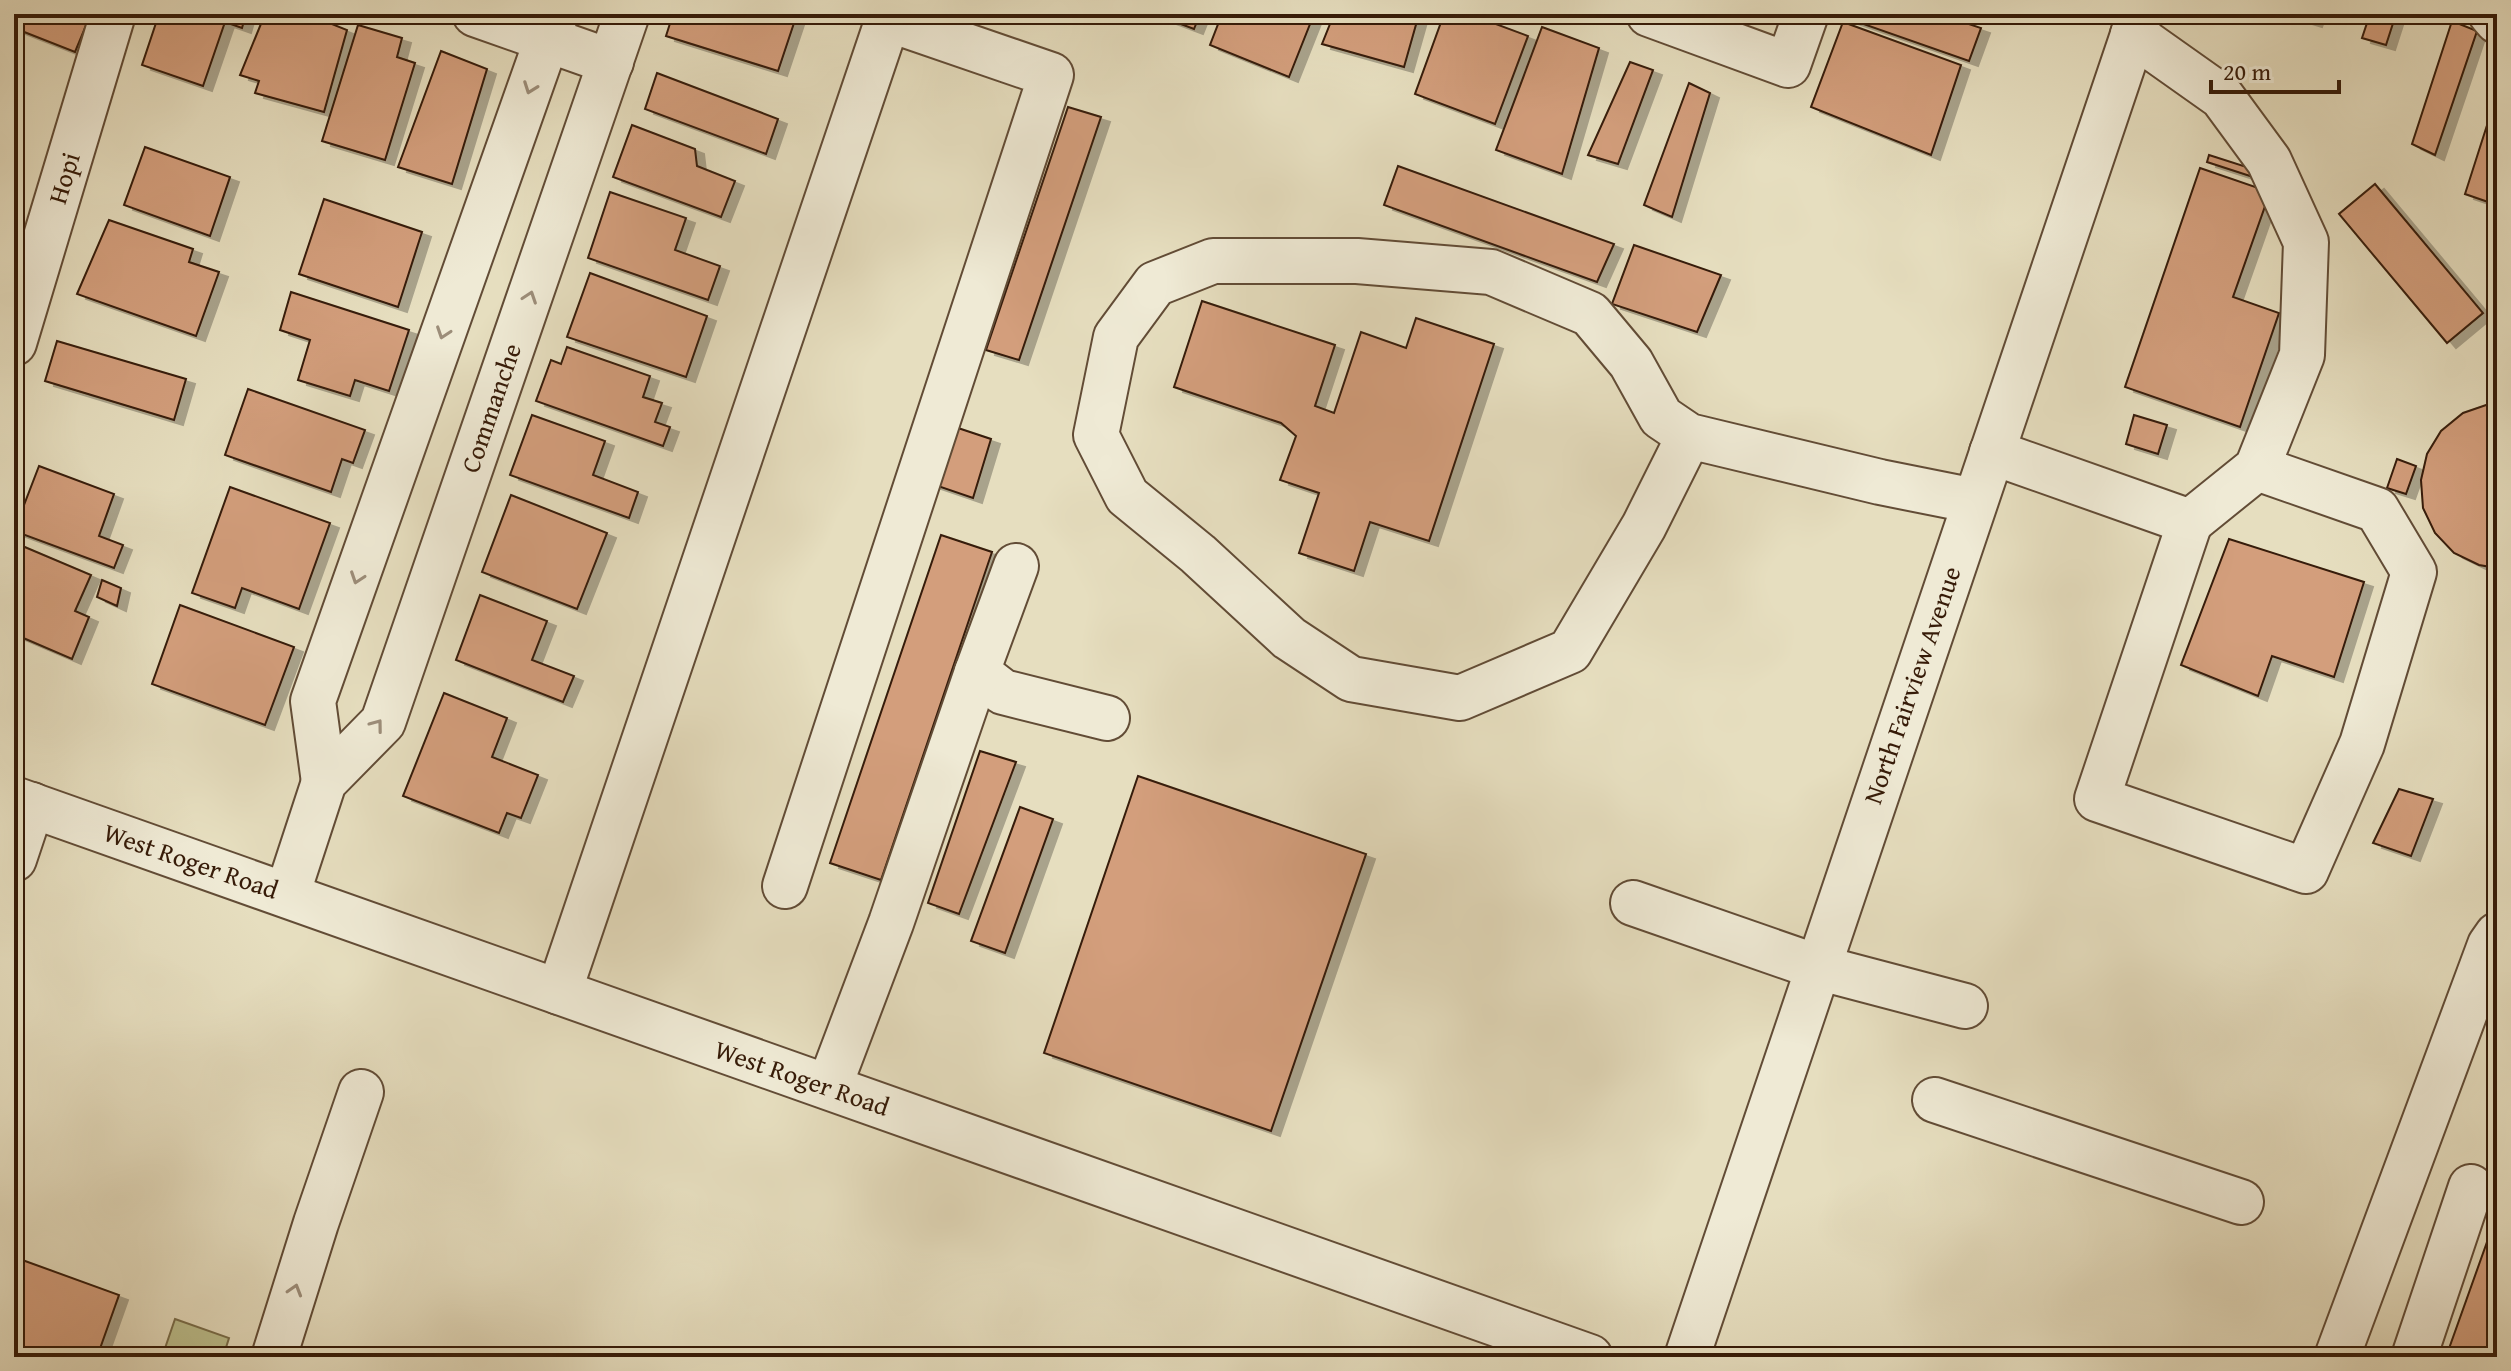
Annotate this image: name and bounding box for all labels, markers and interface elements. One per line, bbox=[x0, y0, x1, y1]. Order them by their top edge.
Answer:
scale bar bbox=[2211, 44, 2339, 94]
text: 20 m bbox=[2223, 54, 2271, 89]
one-way arrow bbox=[523, 80, 540, 94]
street label: Hopi bbox=[37, 147, 90, 208]
one-way arrow bbox=[520, 290, 536, 304]
one-way arrow bbox=[437, 325, 453, 339]
street label: Commanche bbox=[450, 338, 531, 478]
street label: North Fairview Avenue bbox=[1853, 561, 1970, 809]
one-way arrow bbox=[350, 570, 366, 584]
one-way arrow bbox=[367, 719, 382, 734]
street label: West Roger Road bbox=[98, 812, 284, 909]
street label: West Roger Road bbox=[709, 1029, 895, 1126]
one-way arrow bbox=[286, 1284, 302, 1297]

